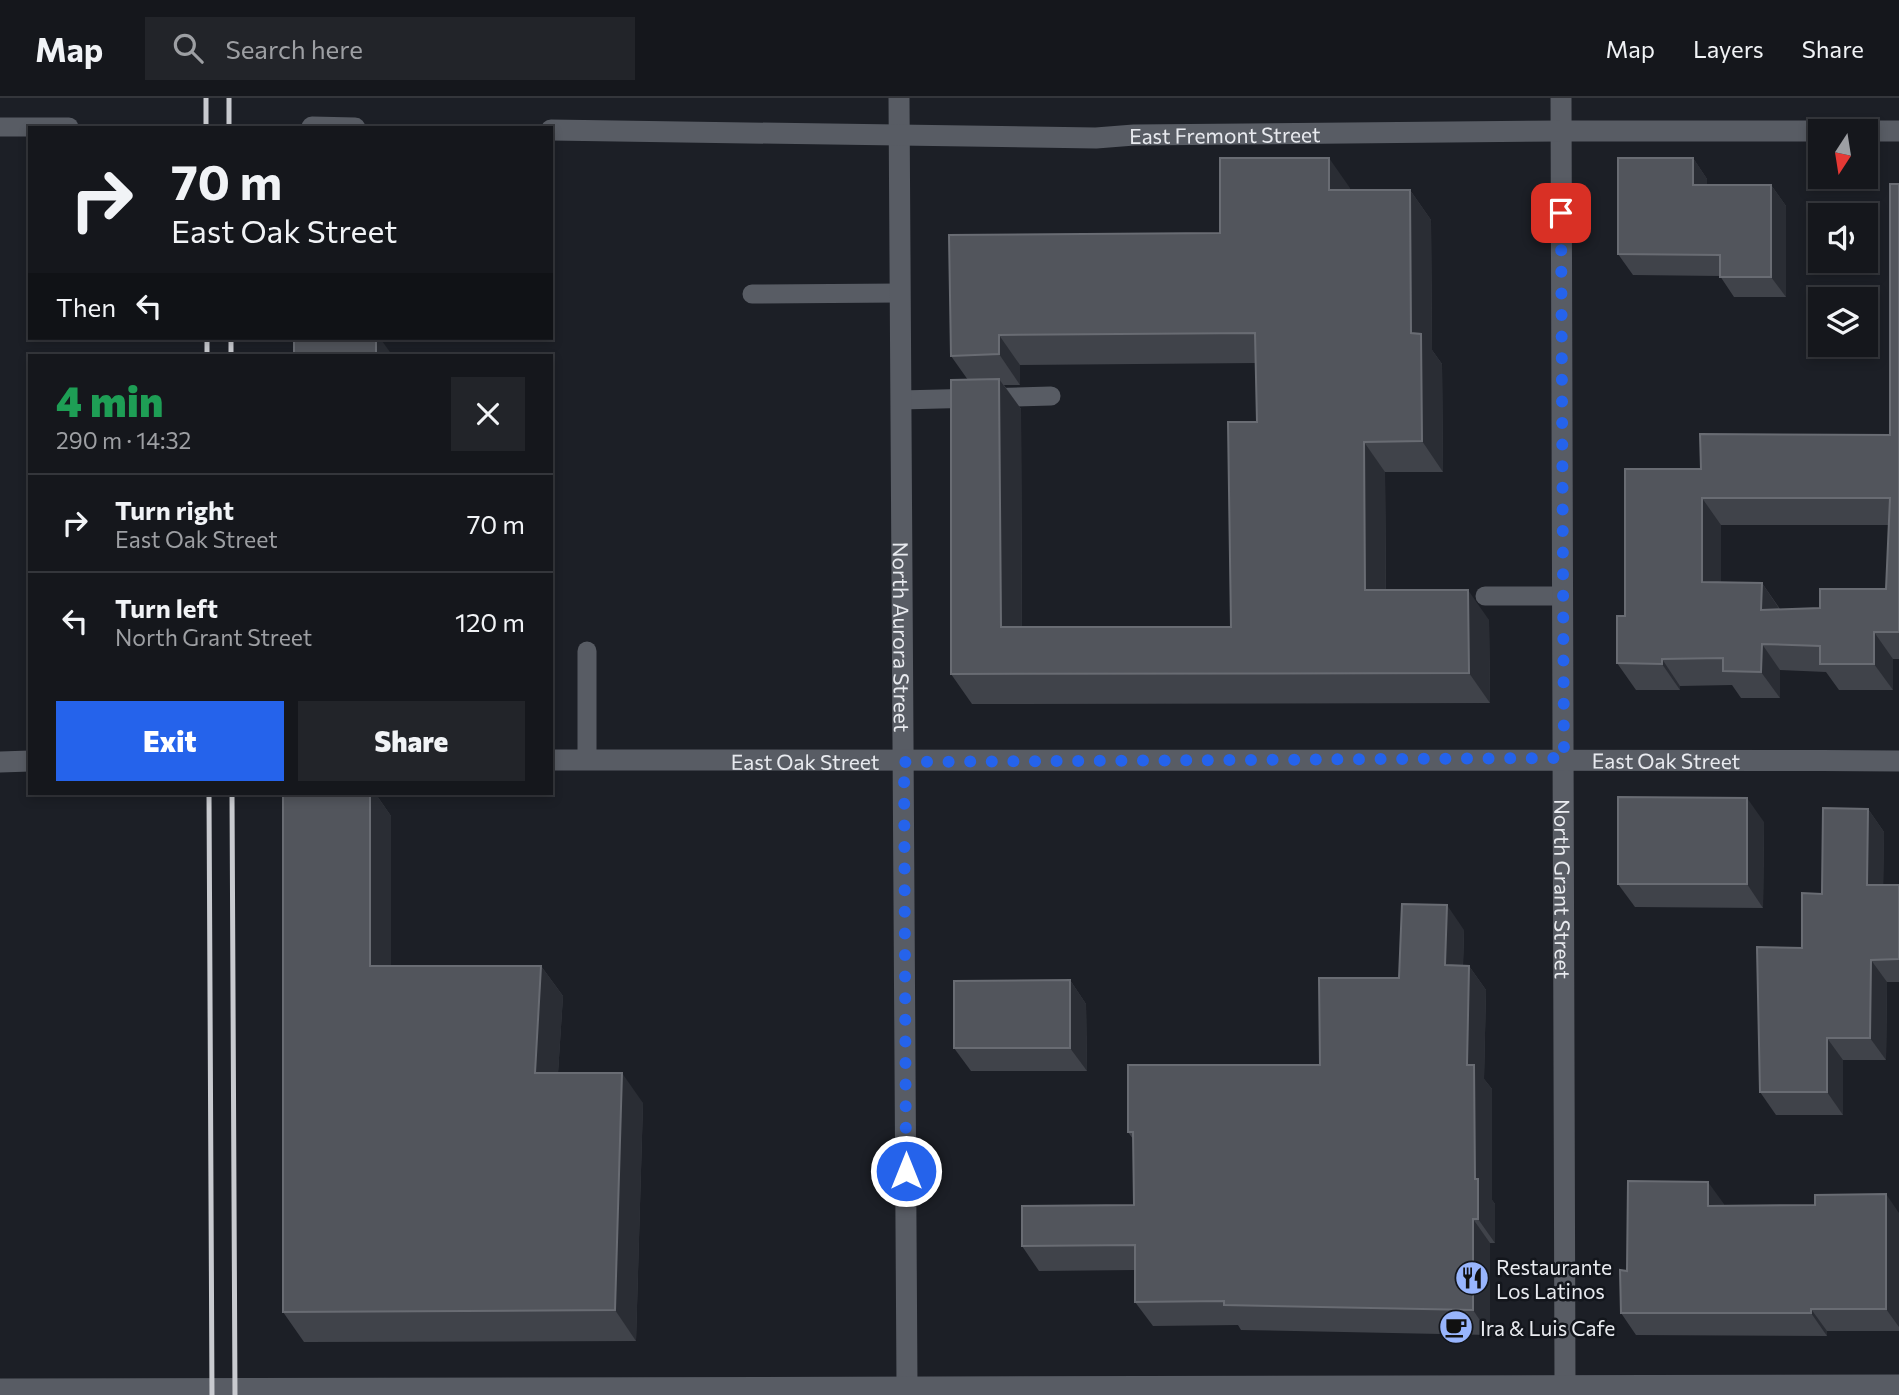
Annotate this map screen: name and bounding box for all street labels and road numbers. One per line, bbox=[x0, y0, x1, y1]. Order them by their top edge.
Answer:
street label: East Fremont Street bbox=[1129, 121, 1321, 148]
street label: North Aurora Street bbox=[889, 542, 915, 732]
street label: East Oak Street bbox=[1592, 747, 1740, 772]
street label: East Oak Street bbox=[731, 748, 879, 773]
street label: North Grant Street bbox=[1551, 799, 1576, 979]

